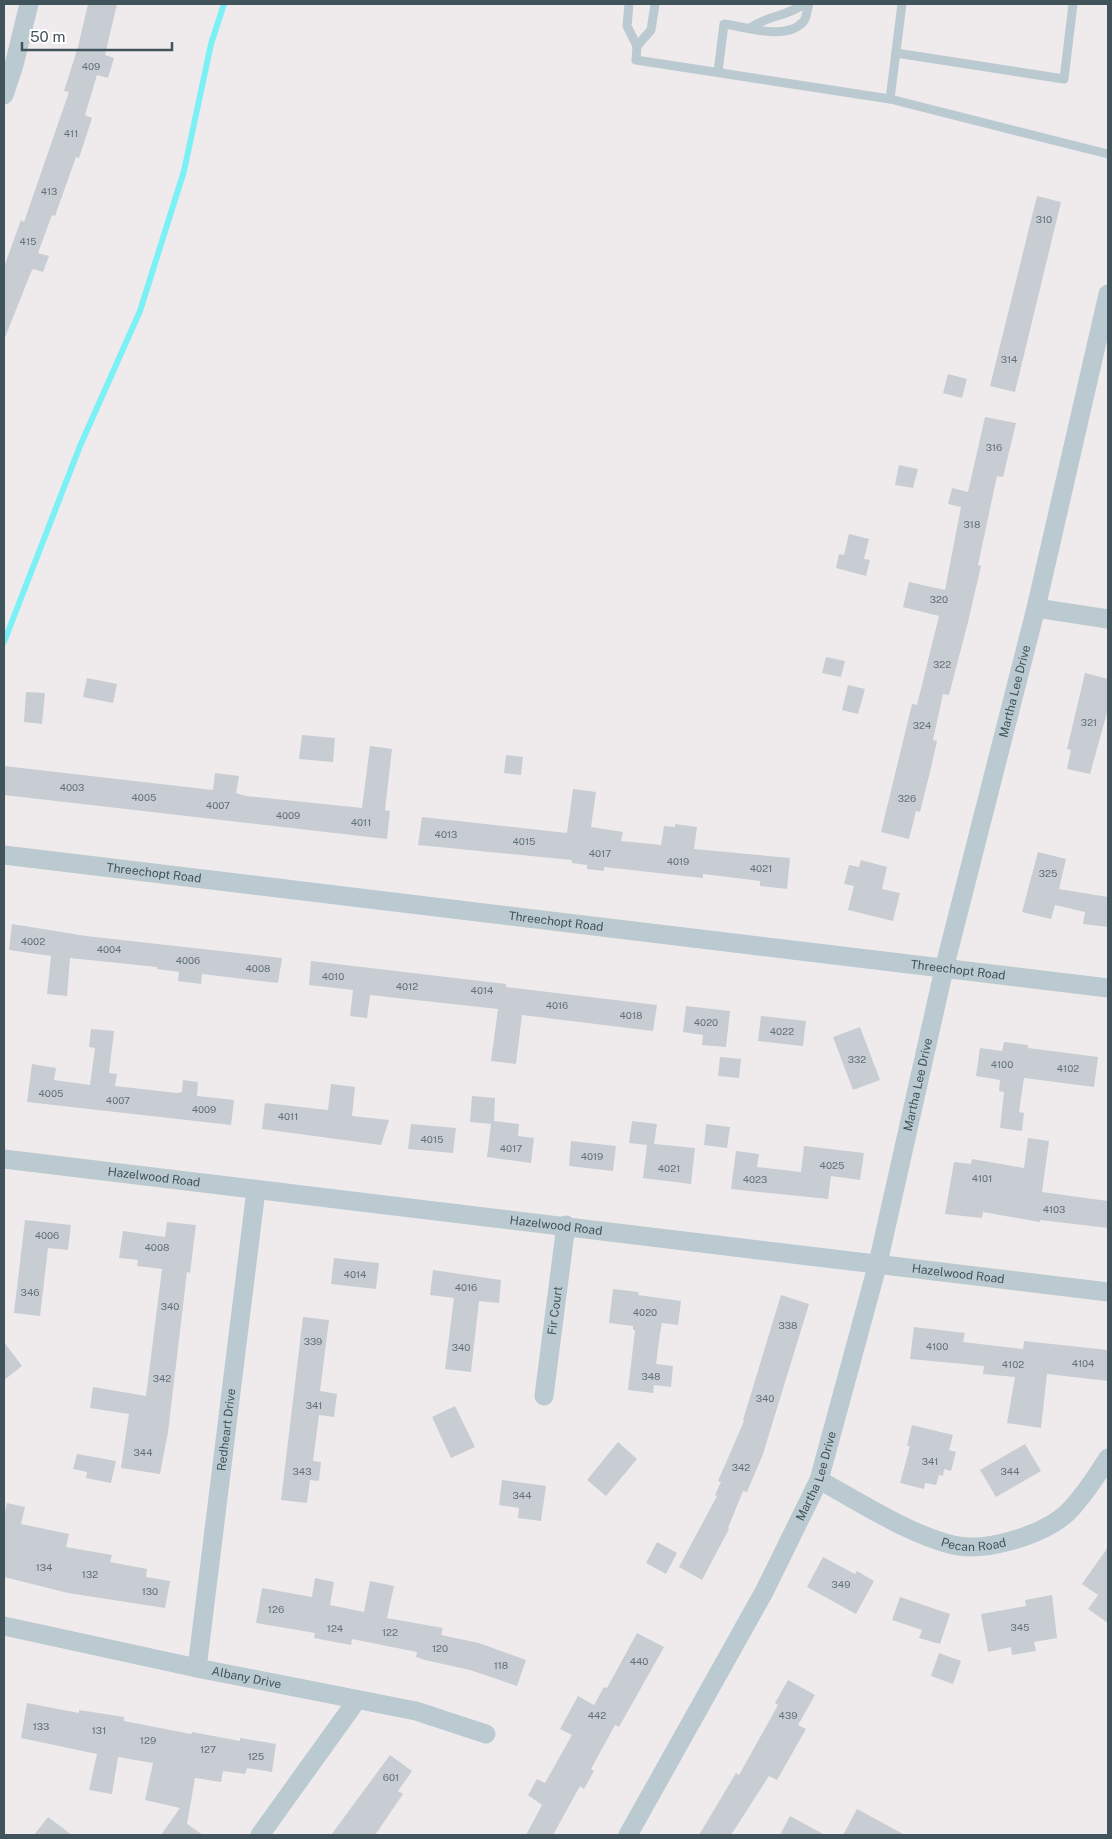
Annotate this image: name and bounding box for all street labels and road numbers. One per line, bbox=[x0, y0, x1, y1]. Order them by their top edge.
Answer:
street label: Martha Lee Drive bbox=[996, 643, 1033, 739]
street label: Threechopt Road bbox=[106, 860, 202, 886]
street label: Threechopt Road bbox=[508, 909, 604, 934]
street label: Threechopt Road bbox=[910, 957, 1006, 983]
street label: Martha Lee Drive bbox=[901, 1037, 935, 1132]
street label: Hazelwood Road bbox=[107, 1165, 201, 1190]
street label: Hazelwood Road bbox=[509, 1213, 603, 1238]
street label: Hazelwood Road bbox=[911, 1261, 1005, 1286]
street label: Fir Court bbox=[545, 1285, 565, 1336]
street label: Redheart Drive bbox=[214, 1387, 238, 1472]
street label: Martha Lee Drive bbox=[793, 1430, 839, 1523]
street label: Pecan Road bbox=[939, 1535, 1008, 1554]
street label: Albany Drive bbox=[211, 1664, 283, 1691]

